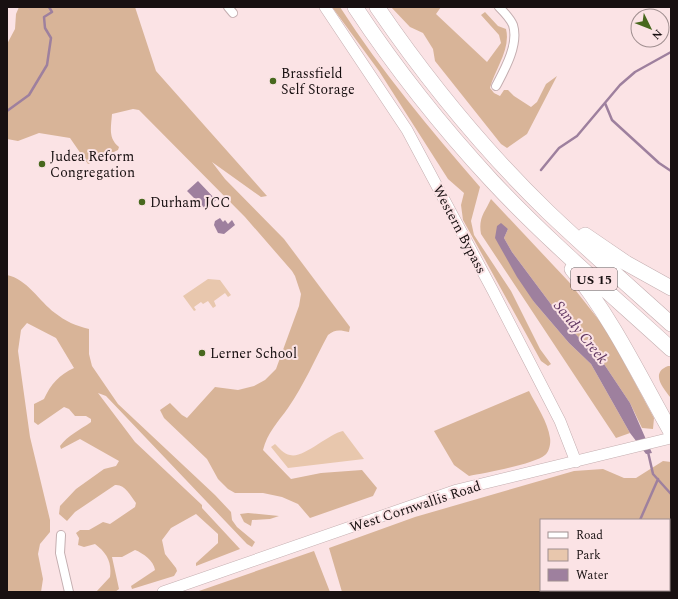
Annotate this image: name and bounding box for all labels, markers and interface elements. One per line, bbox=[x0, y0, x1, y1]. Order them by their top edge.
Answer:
north arrow bbox=[630, 8, 670, 48]
text: N bbox=[648, 25, 666, 44]
place label: Brassfield Self Storage bbox=[281, 63, 355, 100]
marker: Brassfield Self Storage bbox=[268, 76, 278, 86]
place label: Judea Reform Congregation bbox=[50, 146, 135, 183]
marker: Judea Reform Congregation bbox=[37, 159, 47, 169]
street label: Western Bypass bbox=[427, 181, 492, 277]
place label: Durham JCC bbox=[150, 192, 231, 213]
marker: Durham JCC bbox=[137, 197, 147, 207]
road number: US 15 bbox=[571, 268, 617, 290]
water label: Sandy Creek bbox=[548, 296, 613, 369]
place label: Lerner School bbox=[210, 343, 297, 364]
marker: Lerner School bbox=[197, 348, 207, 358]
street label: West Cornwallis Road bbox=[347, 475, 484, 538]
legend bbox=[540, 519, 670, 591]
text: Road bbox=[576, 526, 603, 545]
text: Park bbox=[576, 546, 601, 565]
text: Water bbox=[576, 566, 608, 585]

